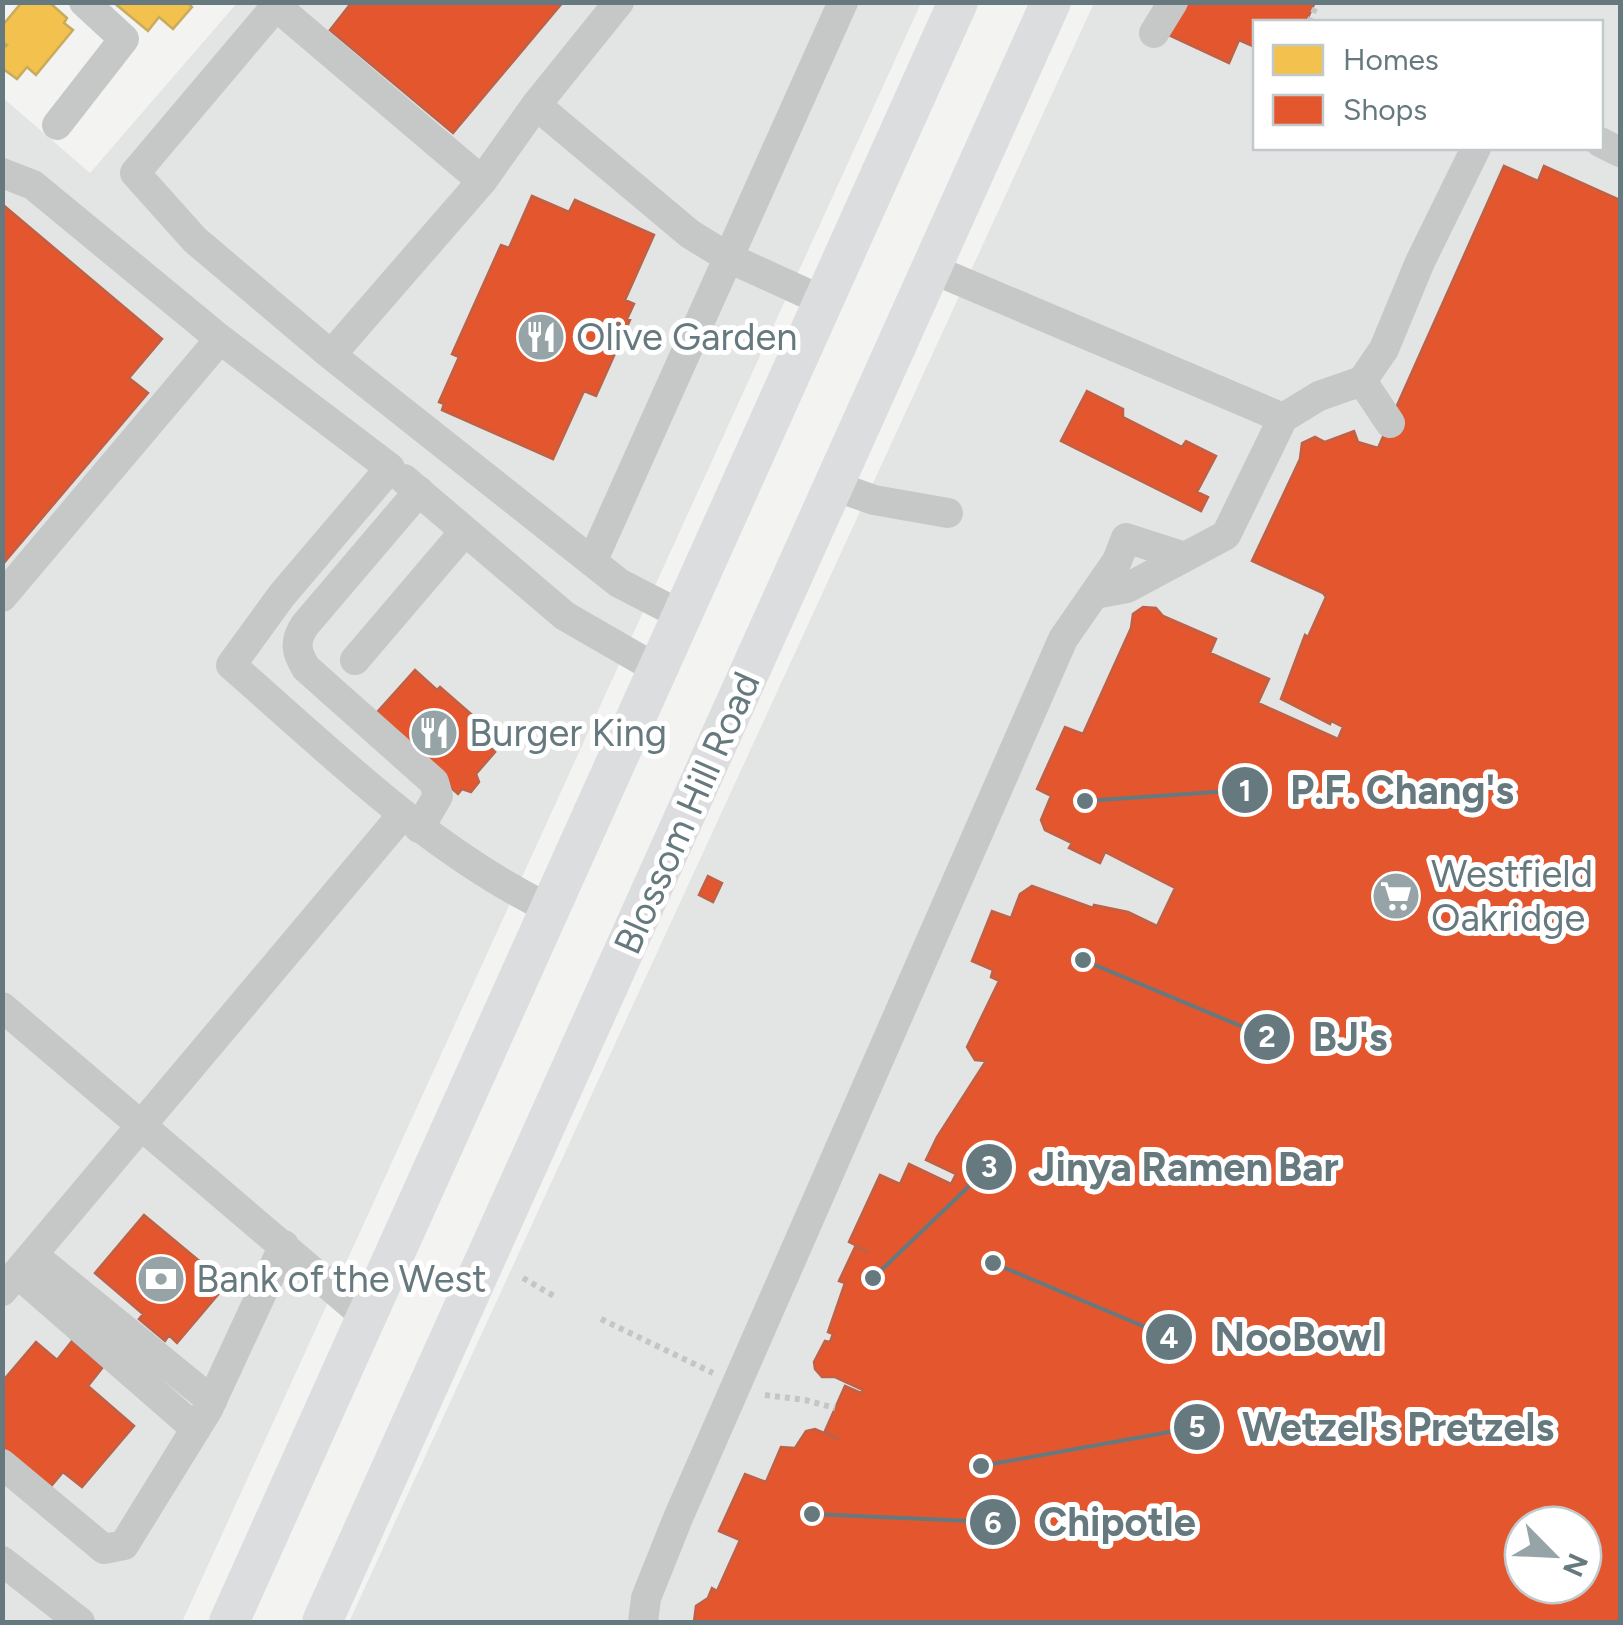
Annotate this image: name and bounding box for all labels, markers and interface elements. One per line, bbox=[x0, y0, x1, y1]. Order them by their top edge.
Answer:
legend bbox=[1253, 20, 1603, 150]
text: Homes bbox=[1343, 41, 1439, 78]
text: Shops bbox=[1343, 91, 1427, 128]
restaurant icon: Olive Garden bbox=[515, 311, 567, 363]
place label: Olive Garden bbox=[576, 314, 797, 360]
street label: Blossom Hill Road bbox=[604, 665, 770, 961]
restaurant icon: Burger King bbox=[408, 707, 460, 759]
place label: Burger King bbox=[469, 710, 667, 756]
callout: P.F. Chang's bbox=[1220, 755, 1533, 825]
text: P.F. Chang's bbox=[1290, 766, 1514, 814]
text: 1 bbox=[1239, 772, 1251, 809]
place label: Westfield Oakridge bbox=[1431, 851, 1593, 941]
supermarket icon: Westfield Oakridge bbox=[1370, 870, 1422, 922]
callout: BJ's bbox=[1242, 1002, 1407, 1072]
text: BJ's bbox=[1313, 1013, 1388, 1061]
text: 2 bbox=[1258, 1018, 1276, 1055]
callout: Jinya Ramen Bar bbox=[964, 1132, 1359, 1202]
text: Jinya Ramen Bar bbox=[1033, 1143, 1339, 1191]
text: 3 bbox=[981, 1148, 997, 1185]
bank icon: Bank of the West bbox=[135, 1253, 187, 1305]
place label: Bank of the West bbox=[196, 1256, 487, 1302]
callout: NooBowl bbox=[1144, 1302, 1402, 1372]
text: NooBowl bbox=[1214, 1313, 1382, 1361]
text: 4 bbox=[1160, 1319, 1179, 1356]
callout: Wetzel's Pretzels bbox=[1172, 1392, 1574, 1462]
text: Wetzel's Pretzels bbox=[1242, 1403, 1554, 1451]
text: 5 bbox=[1188, 1408, 1206, 1445]
callout: Chipotle bbox=[968, 1487, 1216, 1557]
text: Chipotle bbox=[1038, 1498, 1196, 1546]
text: 6 bbox=[984, 1504, 1002, 1541]
north arrow bbox=[1503, 1505, 1603, 1605]
text: N bbox=[1556, 1548, 1596, 1582]

